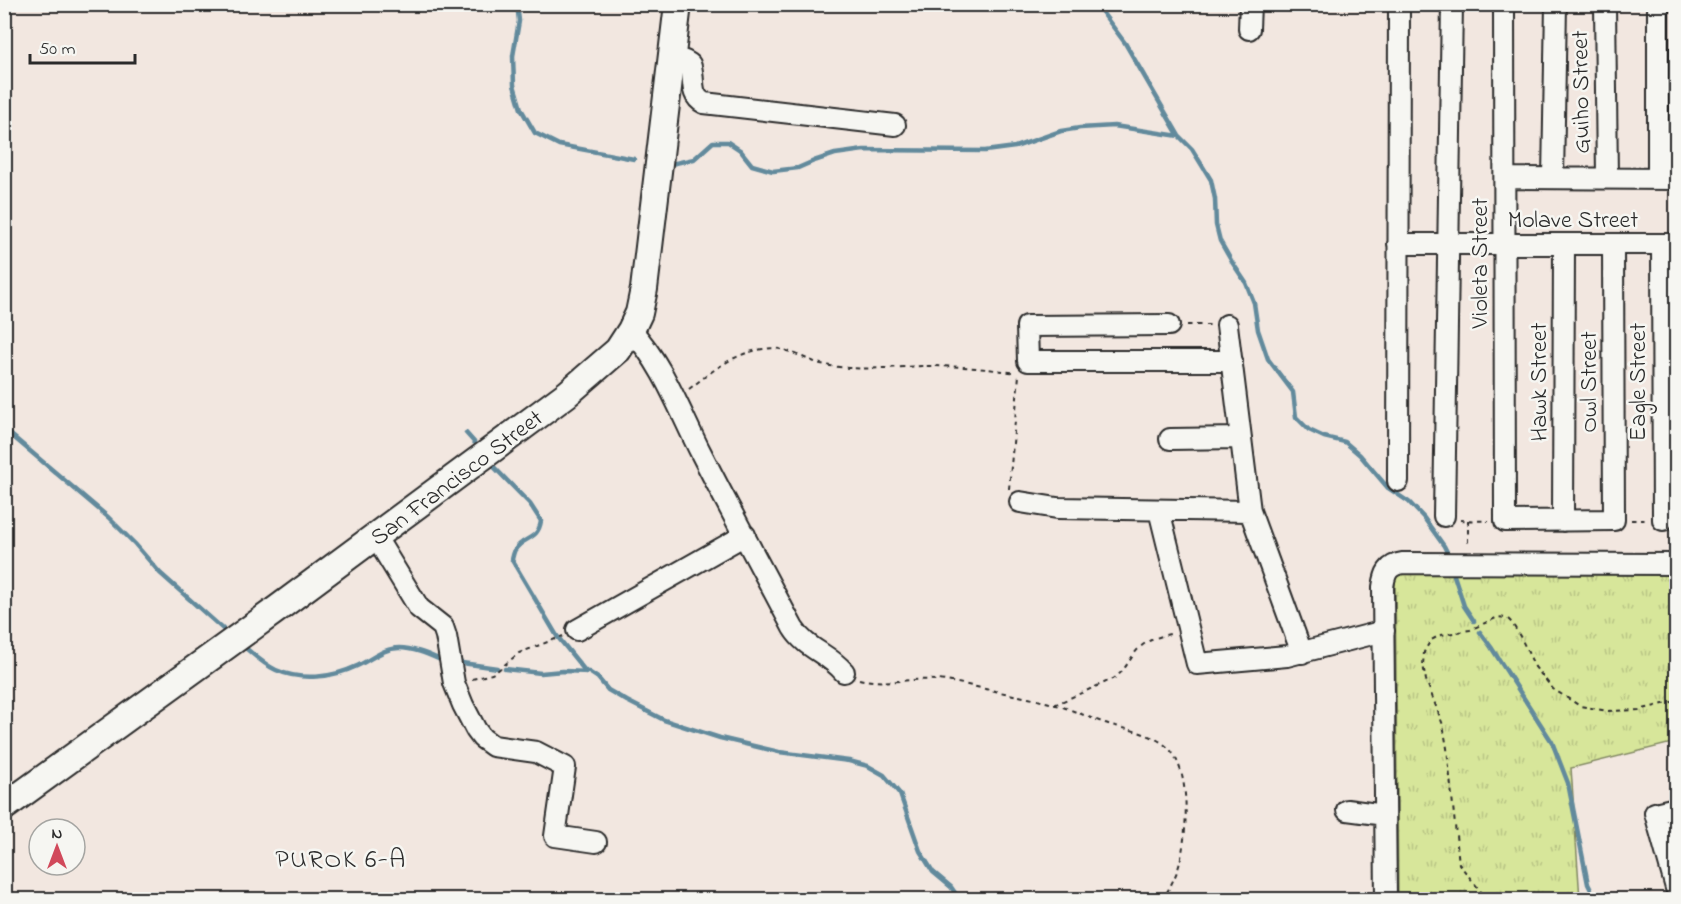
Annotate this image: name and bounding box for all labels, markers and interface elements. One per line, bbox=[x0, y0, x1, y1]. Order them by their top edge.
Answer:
scale bar bbox=[30, 27, 135, 65]
street label: Guiho Street bbox=[1564, 30, 1601, 154]
text: 50 m bbox=[39, 37, 76, 63]
street label: Violeta Street bbox=[1464, 198, 1499, 329]
street label: Molave Street bbox=[1508, 204, 1638, 239]
street label: Hawk Street bbox=[1523, 322, 1558, 442]
street label: Eagle Street bbox=[1622, 323, 1657, 441]
street label: Owl Street bbox=[1573, 331, 1608, 433]
street label: San Francisco Street bbox=[364, 402, 551, 556]
north arrow bbox=[27, 817, 87, 877]
text: N bbox=[52, 822, 63, 846]
district label: PUROK 6-A bbox=[275, 842, 407, 880]

